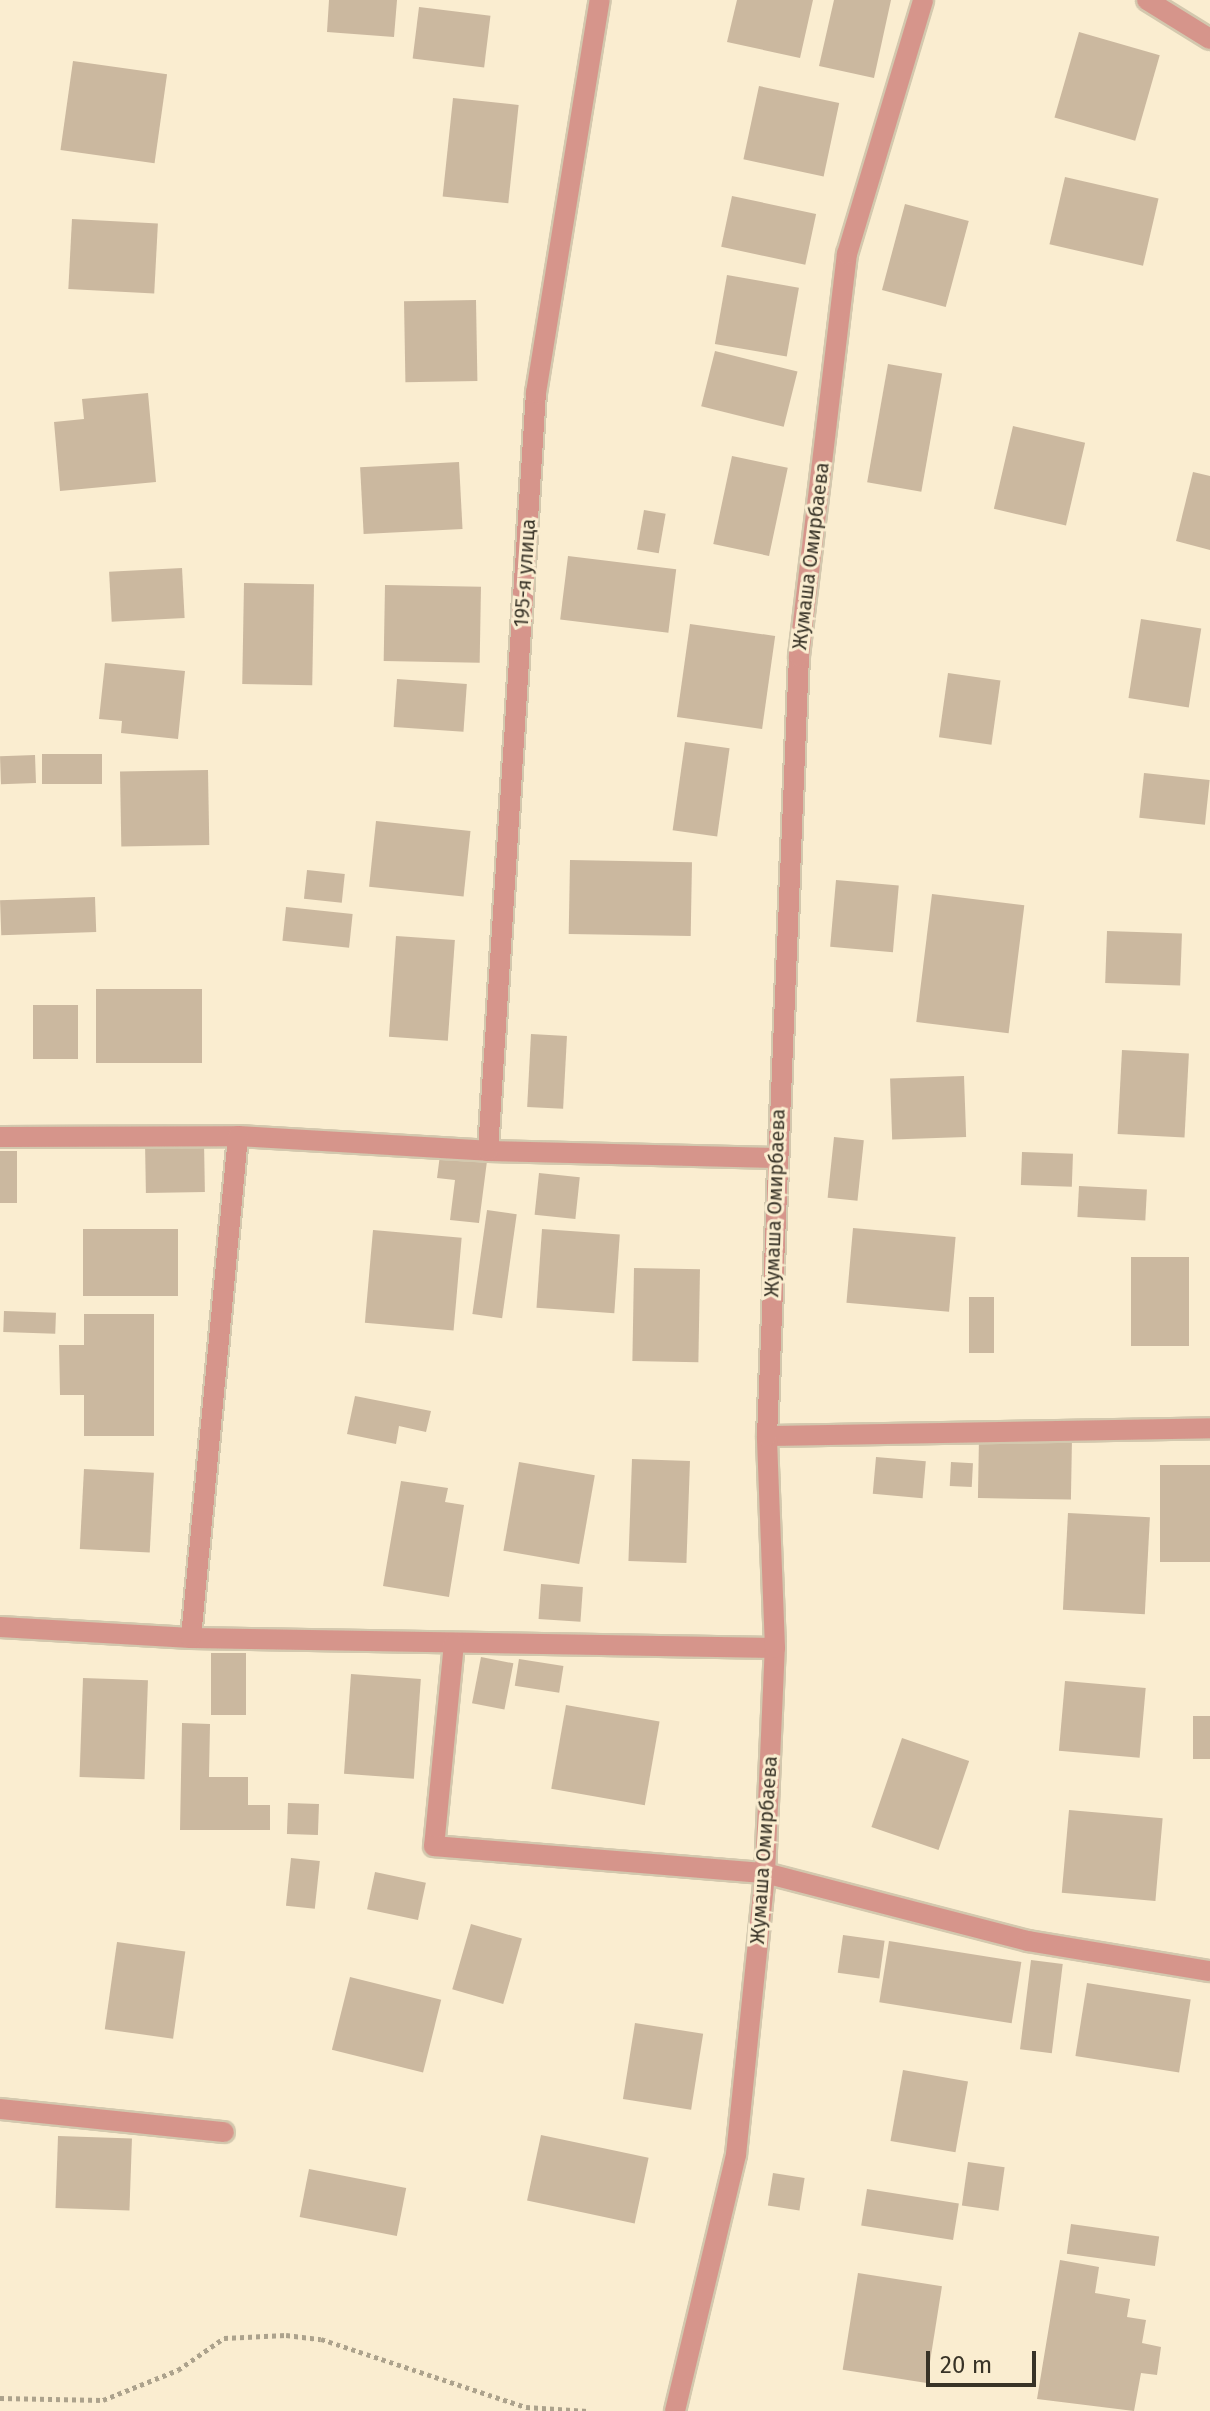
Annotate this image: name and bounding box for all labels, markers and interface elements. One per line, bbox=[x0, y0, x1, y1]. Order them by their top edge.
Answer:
street label: Жумаша Омирбаева bbox=[788, 461, 834, 651]
street label: 195-я улица bbox=[509, 518, 541, 628]
street label: Жумаша Омирбаева bbox=[760, 1108, 790, 1298]
street label: Жумаша Омирбаева bbox=[745, 1755, 783, 1945]
scale bar bbox=[930, 2335, 1040, 2385]
text: 20 m bbox=[940, 2351, 992, 2379]

